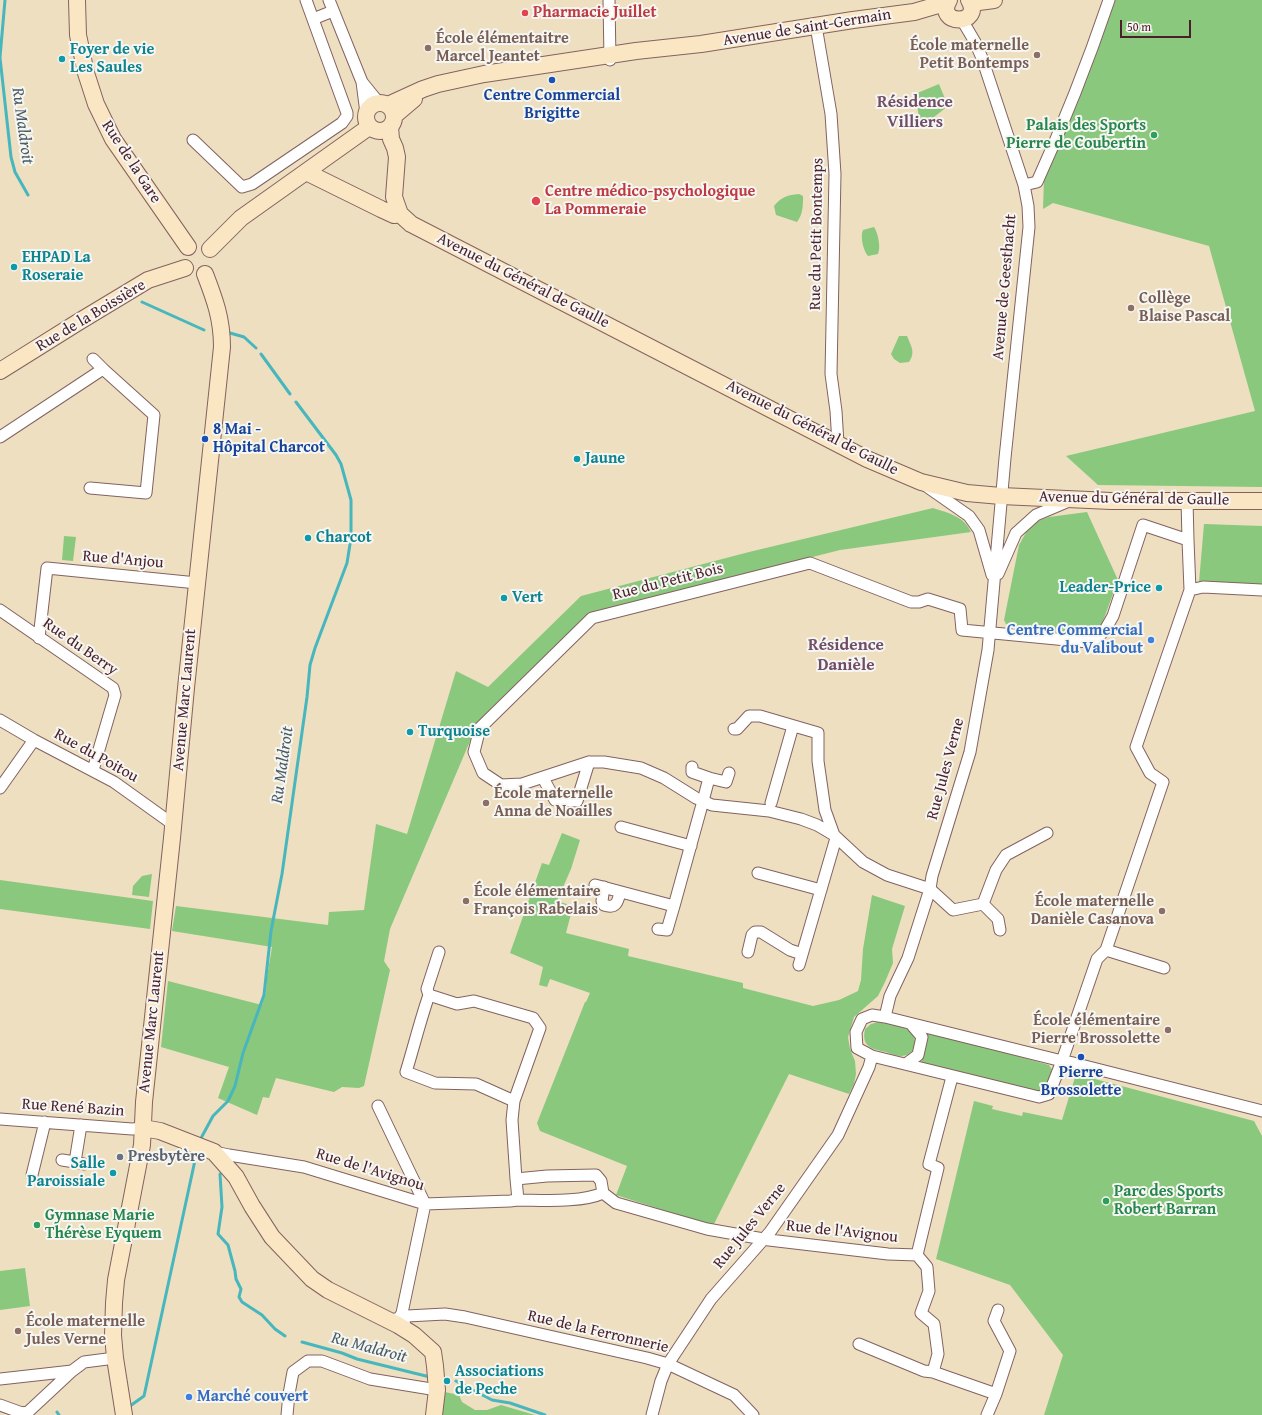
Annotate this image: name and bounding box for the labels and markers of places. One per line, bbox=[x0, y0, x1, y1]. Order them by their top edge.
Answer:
place label: Pharmacie Juillet bbox=[533, 3, 656, 23]
marker: Pharmacie Juillet bbox=[520, 8, 530, 18]
place label: École élémentaitre Marcel Jeantet bbox=[436, 29, 569, 67]
place label: École maternelle Petit Bontemps bbox=[910, 36, 1029, 74]
place label: Foyer de vie Les Saules bbox=[70, 40, 154, 78]
marker: École élémentaitre Marcel Jeantet bbox=[423, 43, 433, 53]
marker: École maternelle Petit Bontemps bbox=[1032, 50, 1042, 60]
marker: Foyer de vie Les Saules bbox=[57, 54, 67, 64]
marker: Centre Commercial Brigitte bbox=[547, 75, 557, 85]
place label: Centre Commercial Brigitte bbox=[484, 86, 620, 124]
place label: Palais des Sports Pierre de Coubertin bbox=[1006, 116, 1146, 154]
marker: Palais des Sports Pierre de Coubertin bbox=[1149, 130, 1159, 140]
place label: Centre médico-psychologique La Pommeraie bbox=[545, 182, 755, 220]
marker: Centre médico-psychologique La Pommeraie bbox=[530, 195, 542, 207]
place label: EHPAD La Roseraie bbox=[22, 248, 91, 286]
marker: EHPAD La Roseraie bbox=[9, 262, 19, 272]
place label: Collège Blaise Pascal bbox=[1139, 289, 1230, 327]
marker: Collège Blaise Pascal bbox=[1126, 303, 1136, 313]
place label: 8 Mai - Hôpital Charcot bbox=[213, 420, 325, 458]
marker: 8 Mai - Hôpital Charcot bbox=[200, 434, 210, 444]
place label: Jaune bbox=[585, 449, 625, 469]
marker: Jaune bbox=[572, 454, 582, 464]
place label: Charcot bbox=[316, 528, 372, 548]
marker: Charcot bbox=[303, 533, 313, 543]
place label: Leader-Price bbox=[1060, 578, 1151, 598]
marker: Leader-Price bbox=[1154, 583, 1164, 593]
place label: Vert bbox=[512, 588, 543, 608]
marker: Vert bbox=[499, 593, 509, 603]
place label: Centre Commercial du Valibout bbox=[1007, 621, 1143, 659]
marker: Centre Commercial du Valibout bbox=[1146, 635, 1156, 645]
place label: Turquoise bbox=[418, 722, 490, 742]
marker: Turquoise bbox=[405, 727, 415, 737]
place label: École maternelle Anna de Noailles bbox=[494, 784, 613, 822]
marker: École maternelle Anna de Noailles bbox=[481, 798, 491, 808]
place label: École élémentaire François Rabelais bbox=[474, 882, 601, 920]
place label: École maternelle Danièle Casanova bbox=[1031, 892, 1154, 930]
marker: École élémentaire François Rabelais bbox=[461, 896, 471, 906]
marker: École maternelle Danièle Casanova bbox=[1157, 906, 1167, 916]
place label: École élémentaire Pierre Brossolette bbox=[1031, 1011, 1160, 1049]
marker: École élémentaire Pierre Brossolette bbox=[1163, 1025, 1173, 1035]
marker: Pierre Brossolette bbox=[1076, 1052, 1086, 1062]
place label: Pierre Brossolette bbox=[1041, 1063, 1121, 1101]
place label: Presbytère bbox=[128, 1147, 205, 1167]
marker: Presbytère bbox=[115, 1152, 125, 1162]
place label: Salle Paroissiale bbox=[27, 1154, 105, 1192]
marker: Salle Paroissiale bbox=[108, 1168, 118, 1178]
place label: Parc des Sports Robert Barran bbox=[1114, 1182, 1223, 1220]
marker: Parc des Sports Robert Barran bbox=[1101, 1196, 1111, 1206]
place label: Gymnase Marie Thérèse Eyquem bbox=[45, 1206, 162, 1244]
marker: Gymnase Marie Thérèse Eyquem bbox=[32, 1220, 42, 1230]
place label: École maternelle Jules Verne bbox=[26, 1312, 145, 1350]
marker: École maternelle Jules Verne bbox=[13, 1326, 23, 1336]
place label: Associations de Peche bbox=[455, 1362, 544, 1400]
marker: Associations de Peche bbox=[442, 1376, 452, 1386]
place label: Marché couvert bbox=[197, 1387, 308, 1407]
marker: Marché couvert bbox=[184, 1392, 194, 1402]

